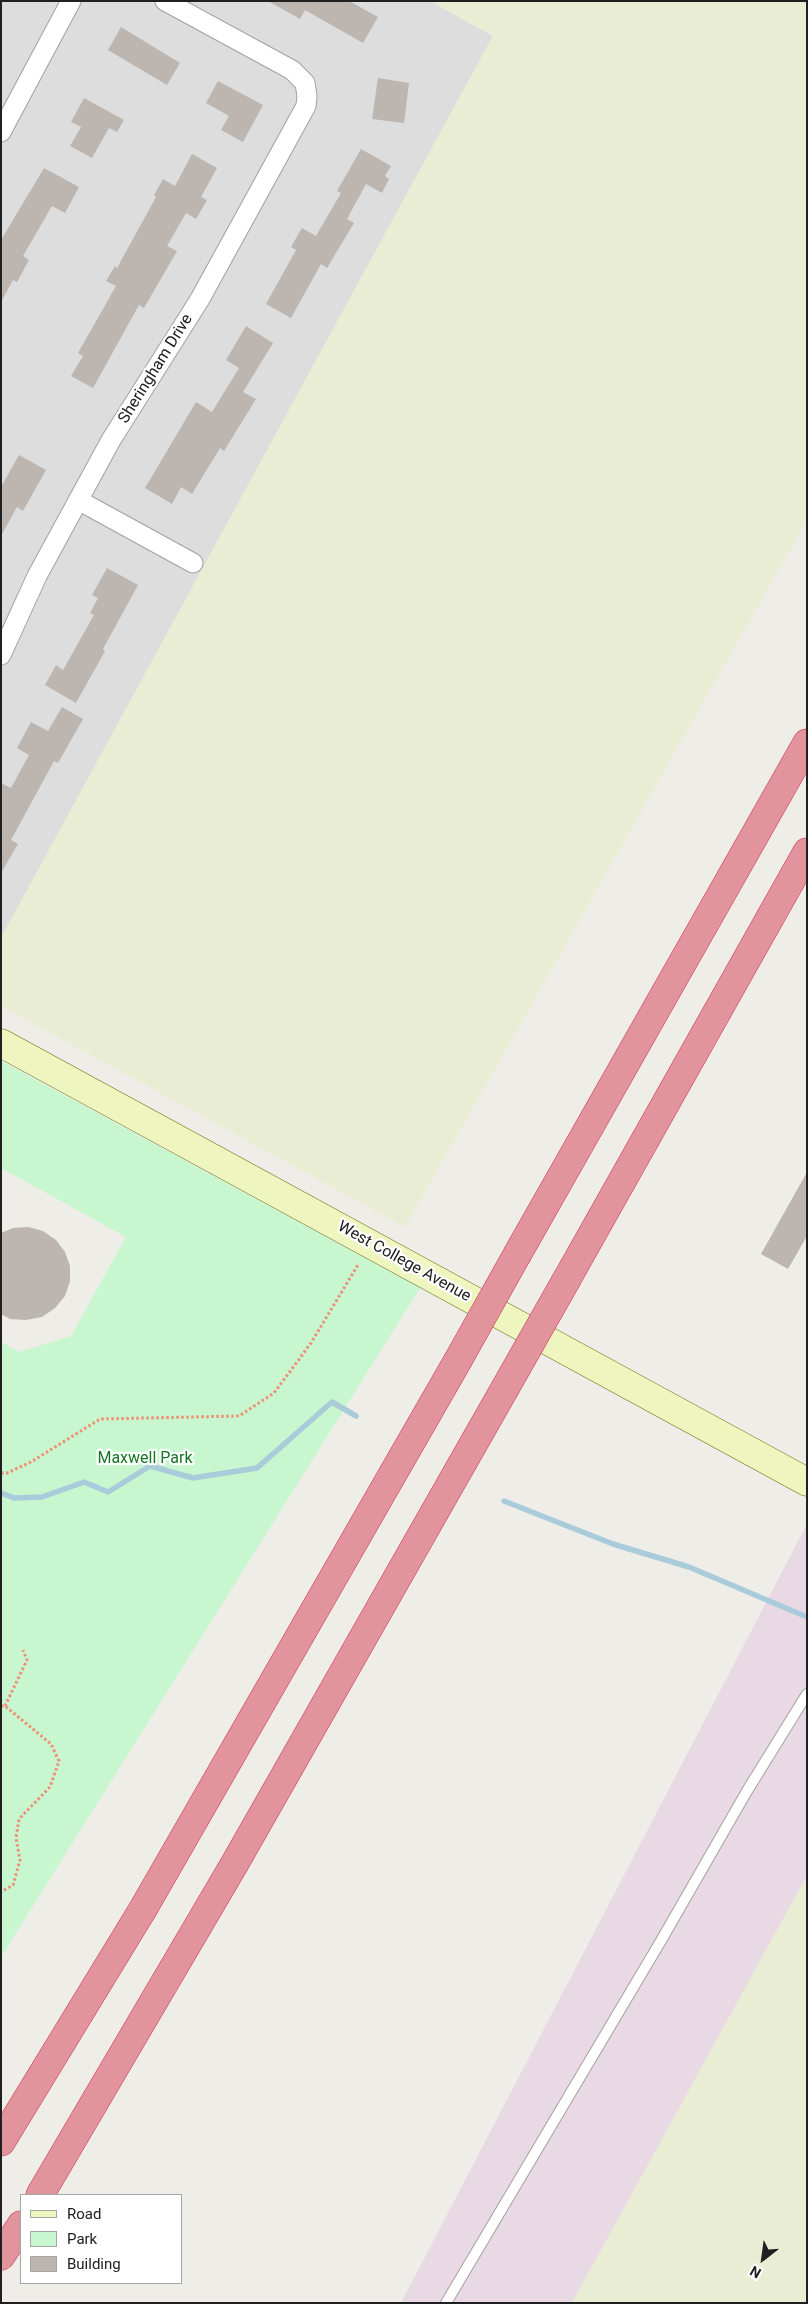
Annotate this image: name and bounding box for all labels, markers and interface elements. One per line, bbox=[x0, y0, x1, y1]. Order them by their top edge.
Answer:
street label: Sheringham Drive bbox=[115, 311, 197, 427]
street label: West College Avenue bbox=[334, 1217, 474, 1307]
park label: Maxwell Park bbox=[97, 1449, 193, 1469]
legend bbox=[20, 2194, 182, 2284]
text: Road bbox=[67, 2205, 101, 2223]
text: Park bbox=[67, 2230, 97, 2248]
north arrow bbox=[738, 2234, 788, 2284]
text: Building bbox=[67, 2255, 121, 2273]
text: N bbox=[747, 2263, 764, 2281]

